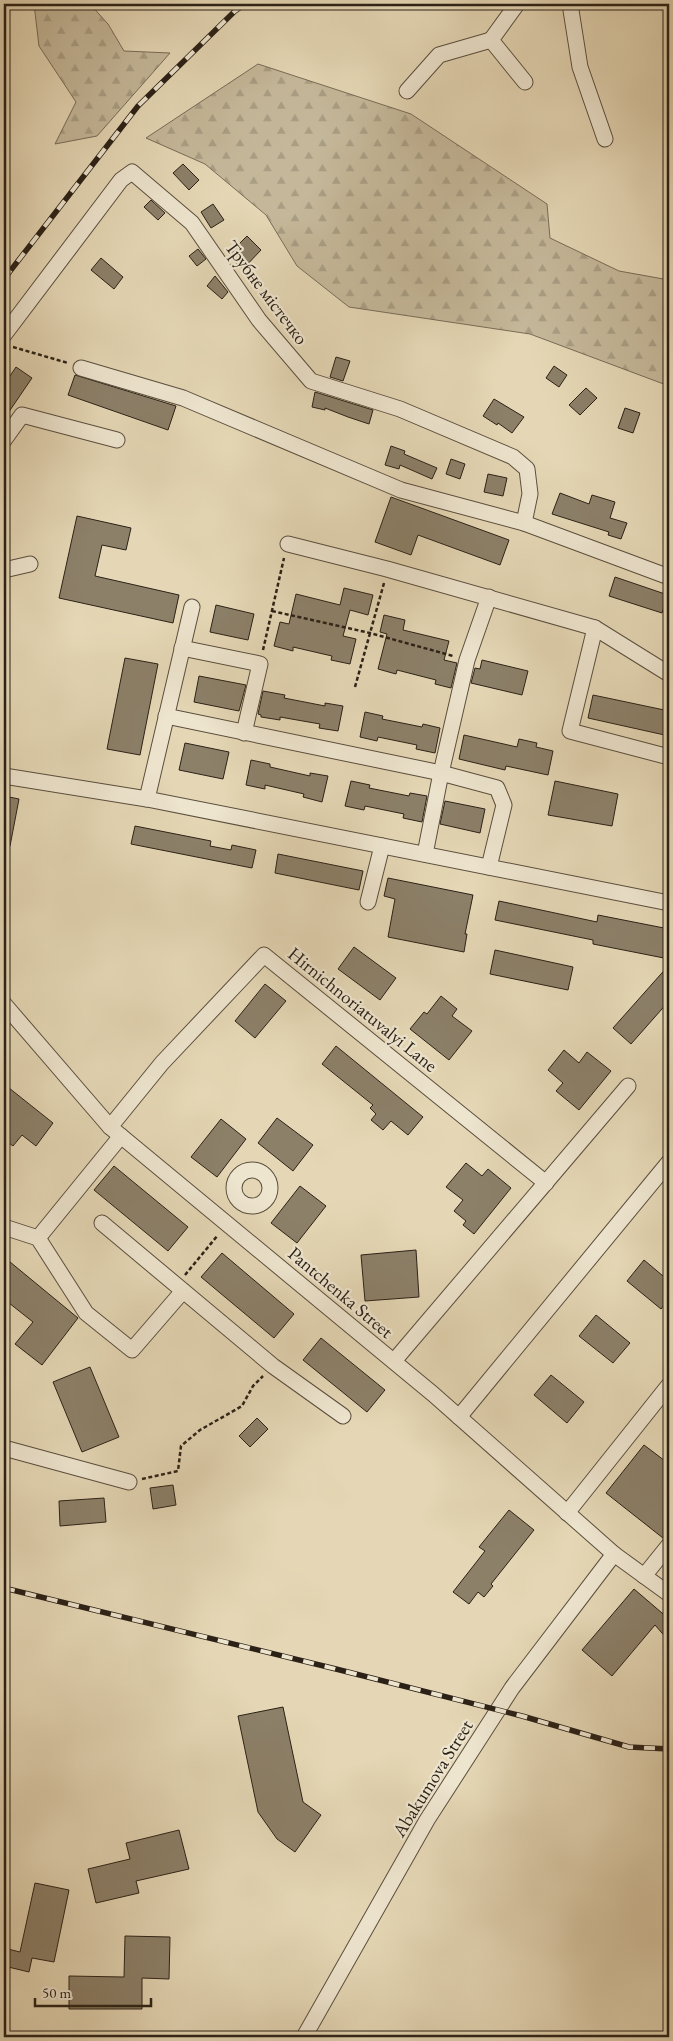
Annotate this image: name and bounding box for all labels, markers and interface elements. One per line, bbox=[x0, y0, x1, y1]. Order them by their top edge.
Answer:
street label: Трубне містечко bbox=[219, 235, 314, 350]
street label: Hirnichnoriatuvalyi Lane bbox=[283, 941, 443, 1078]
street label: Pantchenka Street bbox=[283, 1241, 399, 1344]
street label: Abakumova Street bbox=[386, 1715, 479, 1843]
scale bar bbox=[35, 1976, 151, 2008]
text: 50 m bbox=[42, 1983, 71, 2002]

